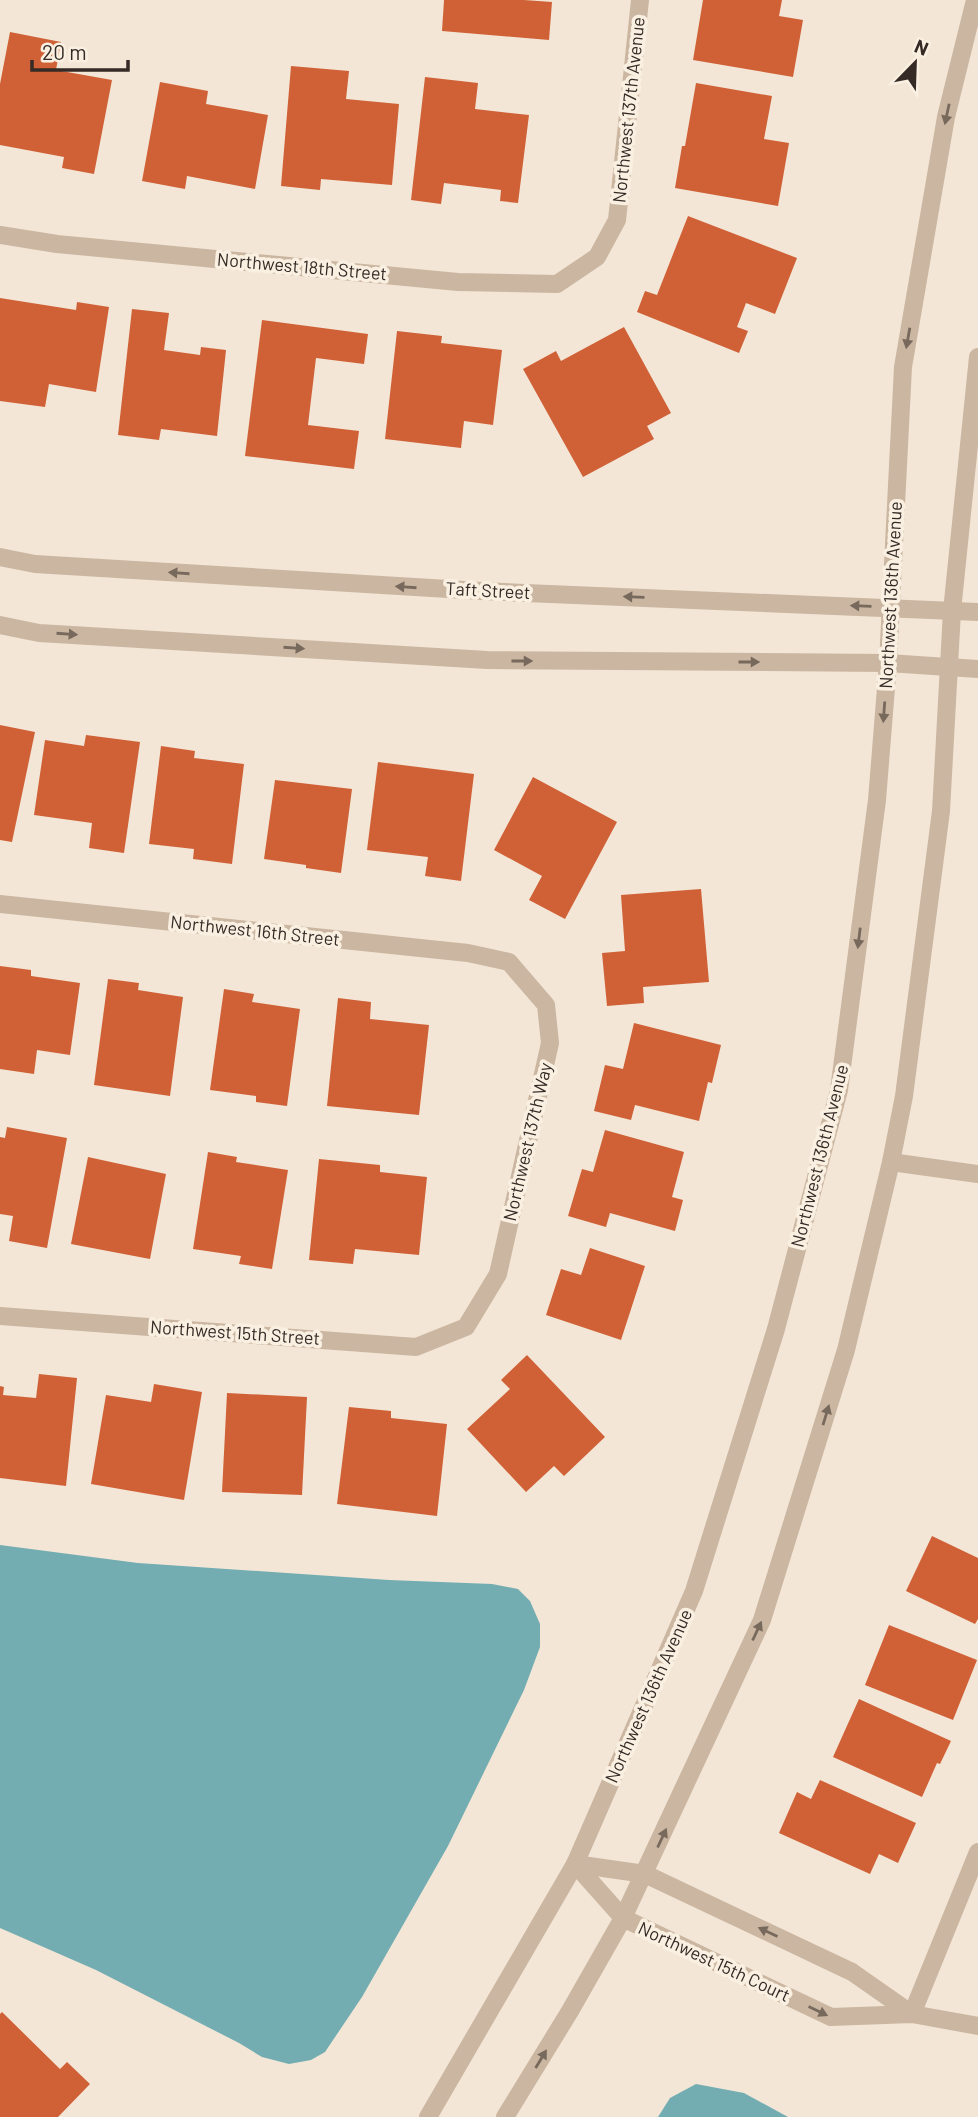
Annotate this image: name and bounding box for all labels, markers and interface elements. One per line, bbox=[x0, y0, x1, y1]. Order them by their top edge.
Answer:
street label: Northwest 137th Avenue bbox=[607, 16, 649, 204]
scale bar bbox=[32, 28, 128, 72]
north arrow bbox=[880, 28, 950, 98]
text: N bbox=[912, 34, 932, 60]
text: 20 m bbox=[42, 39, 87, 64]
one-way arrow bbox=[941, 103, 952, 125]
street label: Northwest 18th Street bbox=[216, 248, 388, 284]
one-way arrow bbox=[902, 327, 913, 349]
street label: Northwest 136th Avenue bbox=[874, 501, 906, 689]
one-way arrow bbox=[168, 567, 190, 578]
street label: Taft Street bbox=[445, 577, 531, 603]
one-way arrow bbox=[395, 581, 417, 592]
one-way arrow bbox=[622, 592, 644, 603]
one-way arrow bbox=[850, 600, 872, 611]
one-way arrow bbox=[57, 629, 79, 640]
one-way arrow bbox=[284, 643, 306, 654]
one-way arrow bbox=[511, 655, 533, 666]
one-way arrow bbox=[738, 656, 760, 668]
one-way arrow bbox=[878, 701, 889, 723]
street label: Northwest 16th Street bbox=[169, 910, 341, 950]
one-way arrow bbox=[854, 927, 865, 949]
street label: Northwest 137th Way bbox=[498, 1060, 556, 1223]
street label: Northwest 136th Avenue bbox=[786, 1062, 852, 1249]
street label: Northwest 15th Street bbox=[149, 1315, 321, 1349]
one-way arrow bbox=[821, 1404, 832, 1425]
street label: Northwest 136th Avenue bbox=[600, 1605, 696, 1786]
one-way arrow bbox=[751, 1621, 762, 1641]
one-way arrow bbox=[656, 1828, 667, 1848]
street label: Northwest 15th Court bbox=[635, 1916, 794, 2006]
one-way arrow bbox=[758, 1926, 778, 1937]
one-way arrow bbox=[808, 2005, 828, 2017]
one-way arrow bbox=[535, 2049, 547, 2068]

